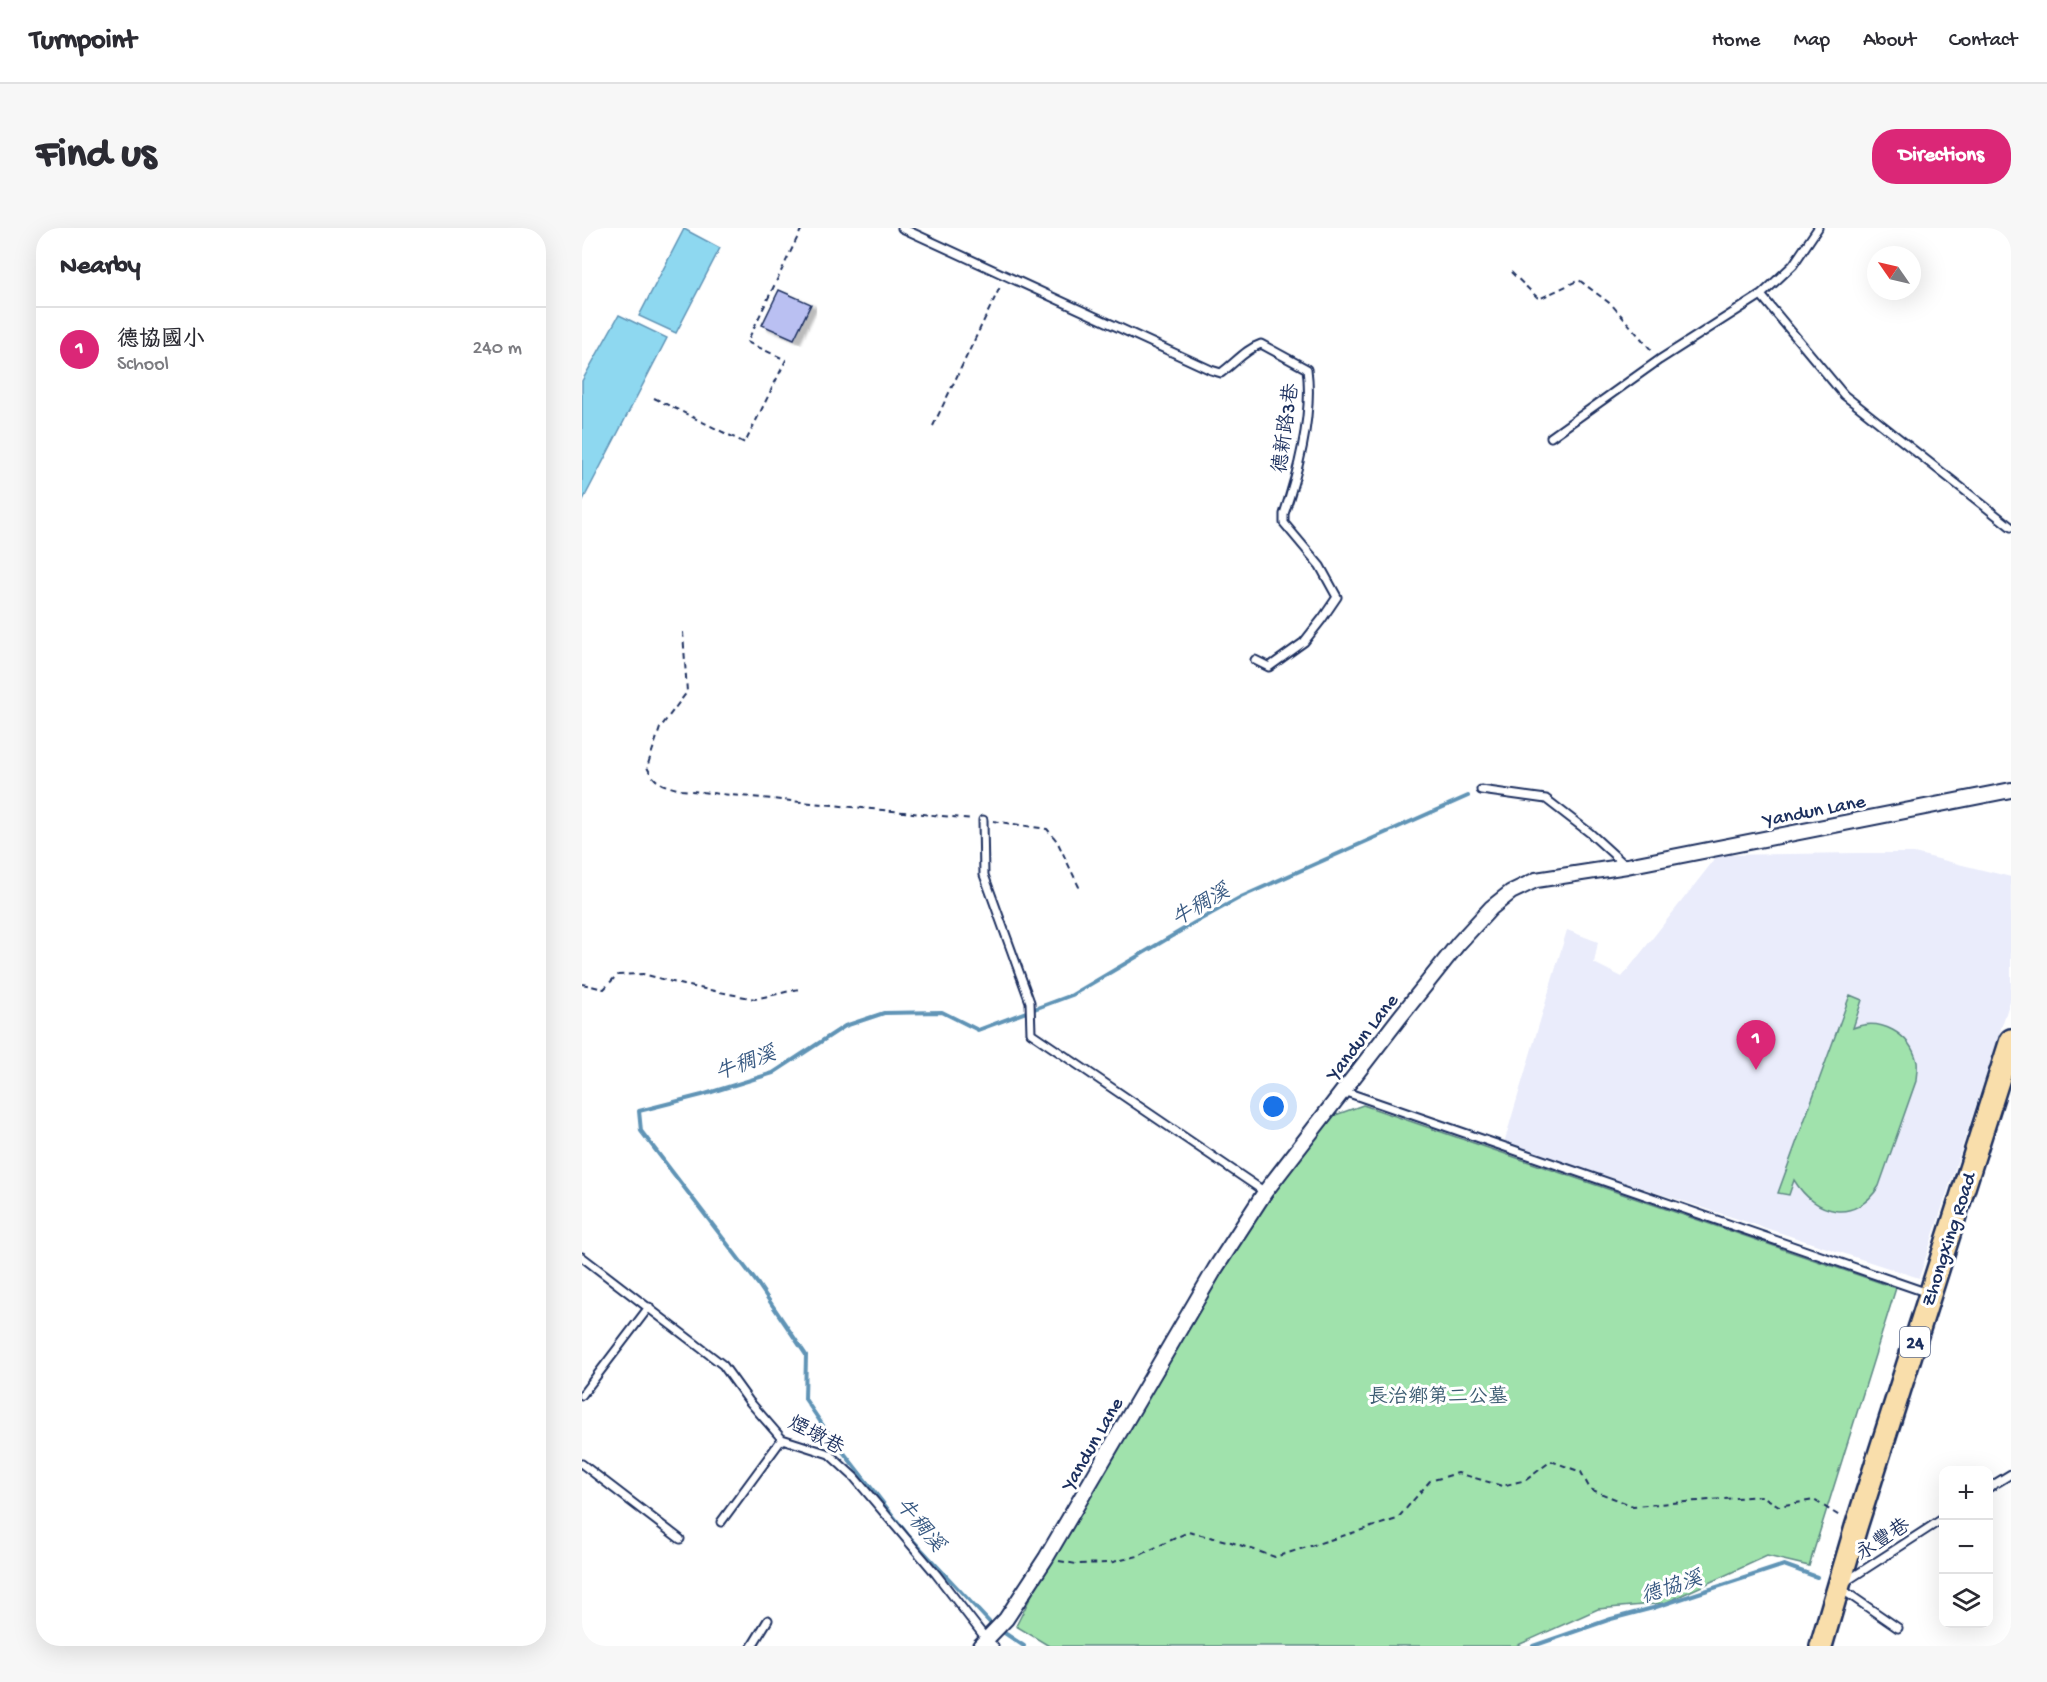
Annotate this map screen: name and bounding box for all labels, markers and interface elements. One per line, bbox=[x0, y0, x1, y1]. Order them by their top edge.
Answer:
text: Turnpoint bbox=[30, 25, 136, 58]
text: Home bbox=[1712, 29, 1760, 54]
text: Map bbox=[1793, 29, 1830, 54]
text: About bbox=[1863, 29, 1916, 54]
text: Contact bbox=[1949, 29, 2017, 54]
button: Directions bbox=[1872, 129, 2011, 184]
text: Find us bbox=[36, 132, 156, 181]
north arrow bbox=[1867, 246, 1921, 300]
text: Nearby bbox=[60, 252, 141, 283]
text: 德協國小 bbox=[117, 328, 205, 354]
text: 1 bbox=[75, 338, 84, 361]
text: 240 m bbox=[472, 338, 522, 361]
text: School bbox=[117, 354, 169, 377]
street label: 德新路3巷 bbox=[1268, 381, 1305, 475]
street label: Yandun Lane bbox=[1760, 791, 1868, 834]
water label: 牛稠溪 bbox=[1167, 878, 1236, 934]
street label: Yandun Lane bbox=[1322, 990, 1405, 1088]
pin: 1 bbox=[1736, 1020, 1776, 1070]
water label: 牛稠溪 bbox=[712, 1041, 781, 1088]
your location bbox=[1259, 1092, 1288, 1121]
street label: Zhongxing Road bbox=[1918, 1168, 1983, 1310]
road number: 24 bbox=[1900, 1327, 1930, 1357]
park label: 長治鄉第二公墓 bbox=[1368, 1385, 1508, 1410]
street label: Yandun Lane bbox=[1057, 1394, 1130, 1497]
street label: 煙墩巷 bbox=[783, 1411, 849, 1462]
map controls bbox=[1939, 1466, 1993, 1628]
button: + bbox=[1939, 1466, 1993, 1520]
water label: 牛稠溪 bbox=[888, 1493, 950, 1559]
street label: 永豐巷 bbox=[1851, 1513, 1916, 1567]
button: − bbox=[1939, 1520, 1993, 1574]
water label: 德協溪 bbox=[1638, 1566, 1707, 1611]
button: layers bbox=[1939, 1574, 1993, 1628]

